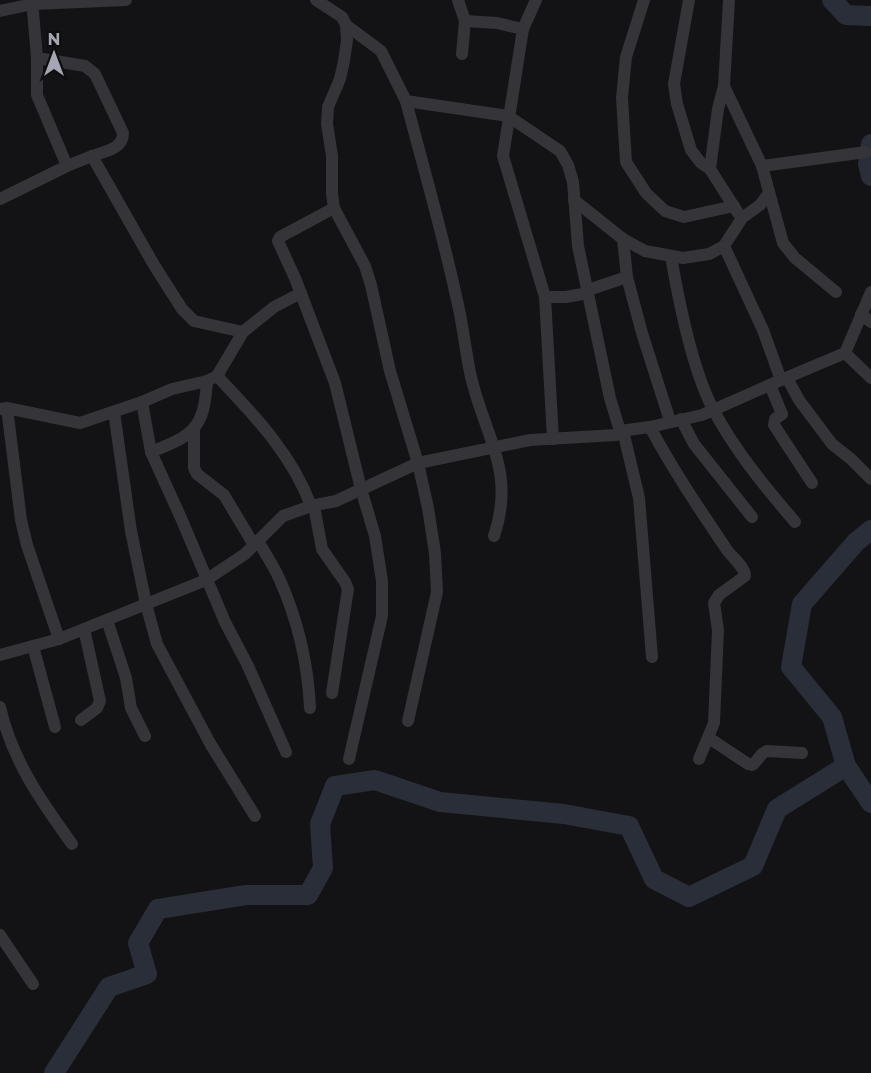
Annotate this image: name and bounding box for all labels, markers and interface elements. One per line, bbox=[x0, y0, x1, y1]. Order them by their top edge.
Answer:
north arrow bbox=[24, 24, 84, 84]
text: N bbox=[48, 30, 60, 49]

